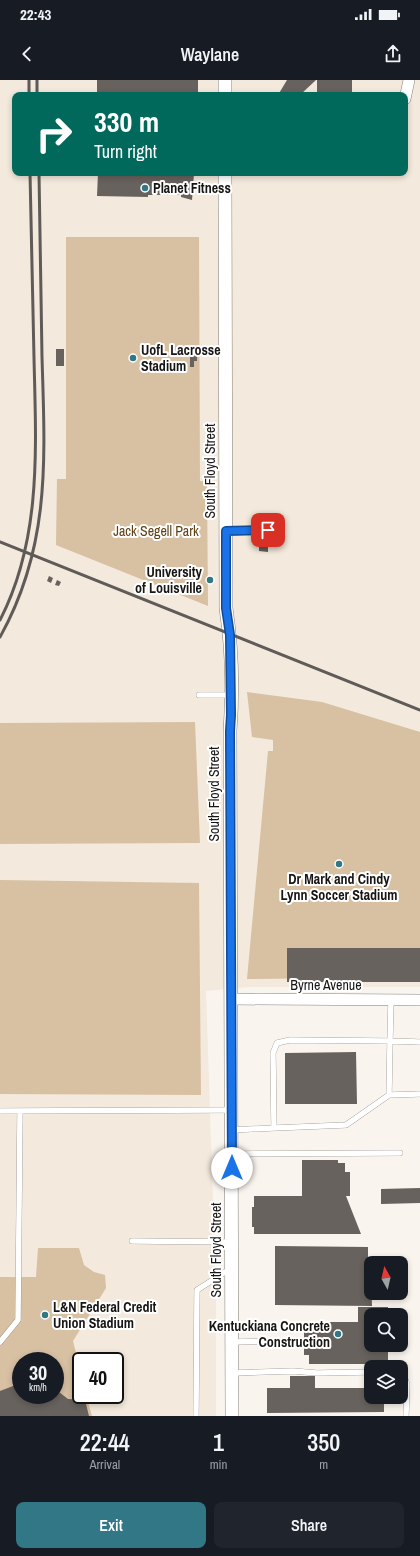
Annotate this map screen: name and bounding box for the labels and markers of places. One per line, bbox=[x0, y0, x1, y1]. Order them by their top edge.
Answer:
place label: Planet Fitness bbox=[153, 179, 231, 197]
marker: Planet Fitness bbox=[140, 183, 150, 193]
place label: UofL Lacrosse Stadium bbox=[141, 341, 221, 375]
marker: UofL Lacrosse Stadium bbox=[128, 353, 138, 363]
pin bbox=[251, 513, 285, 547]
place label: University of Louisville bbox=[135, 563, 203, 597]
marker: University of Louisville bbox=[205, 575, 215, 585]
marker: Dr Mark and Cindy Lynn Soccer Stadium bbox=[334, 859, 344, 869]
place label: Dr Mark and Cindy Lynn Soccer Stadium bbox=[281, 870, 397, 904]
place label: L&N Federal Credit Union Stadium bbox=[53, 1298, 157, 1332]
marker: L&N Federal Credit Union Stadium bbox=[40, 1310, 50, 1320]
place label: Kentuckiana Concrete Construction bbox=[209, 1317, 330, 1351]
marker: Kentuckiana Concrete Construction bbox=[333, 1329, 343, 1339]

